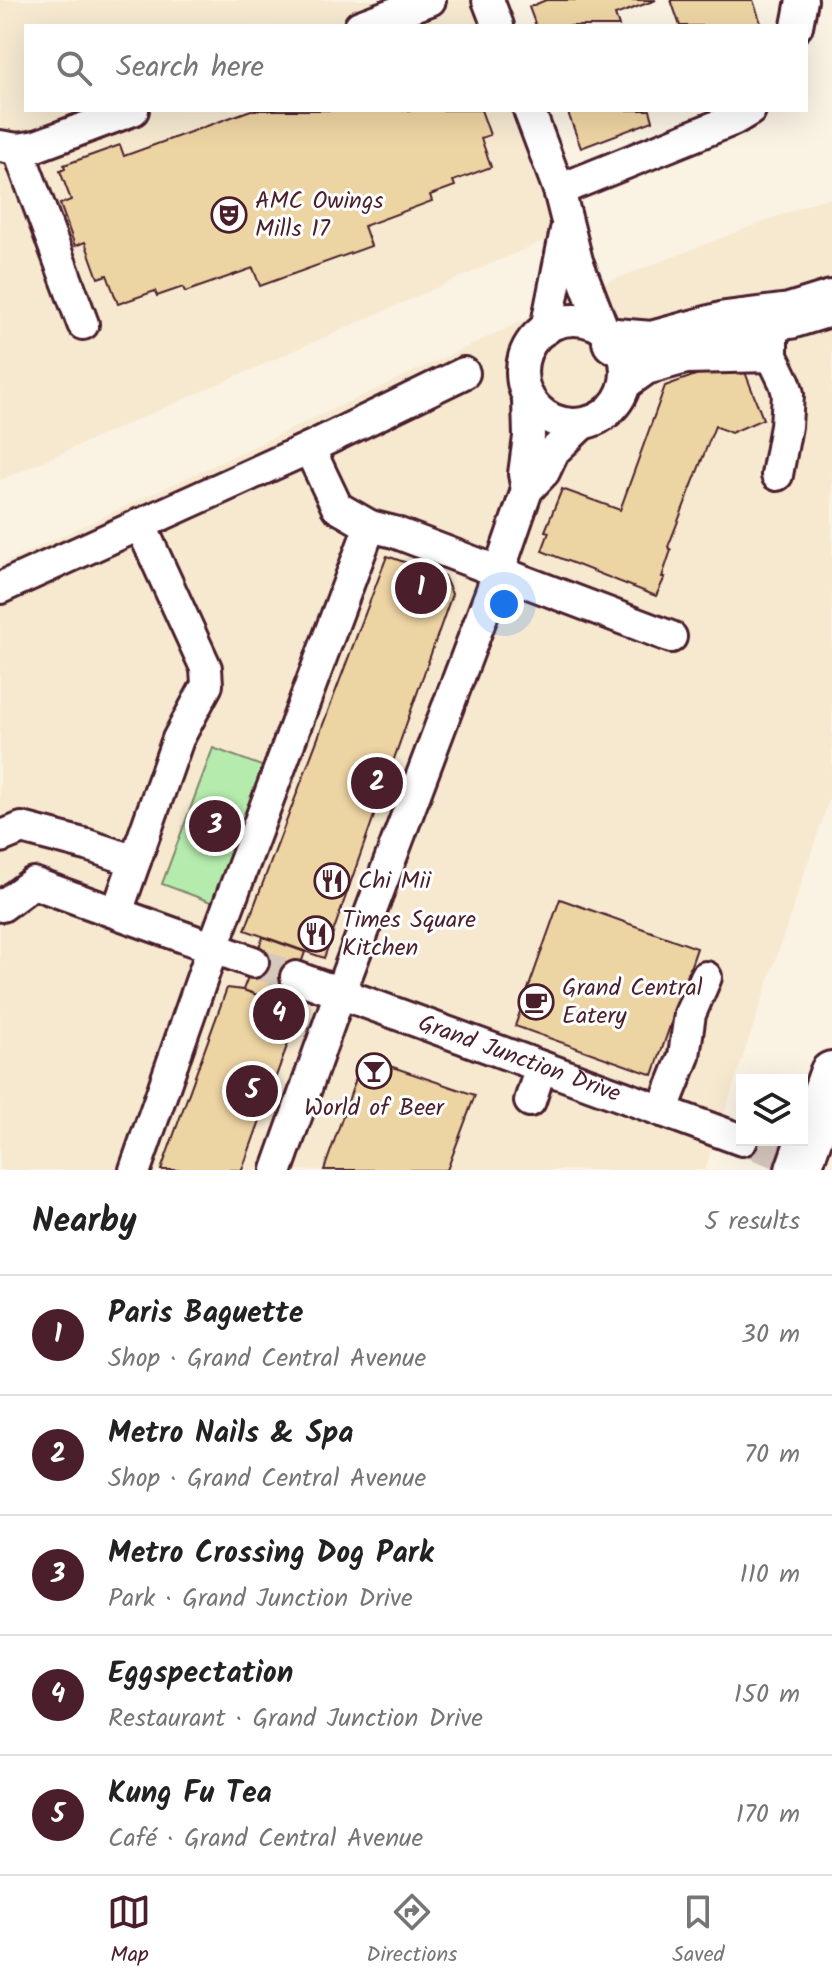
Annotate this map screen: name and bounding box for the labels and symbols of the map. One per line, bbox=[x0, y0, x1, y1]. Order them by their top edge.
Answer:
place label: AMC Owings Mills 17 bbox=[255, 182, 384, 249]
theatre icon: AMC Owings Mills 17 bbox=[210, 196, 248, 234]
pin: 1 bbox=[395, 558, 447, 618]
your location bbox=[484, 584, 524, 624]
pin: 2 bbox=[351, 753, 403, 813]
pin: 3 bbox=[189, 796, 241, 856]
restaurant icon: Chi Mii bbox=[313, 862, 351, 900]
place label: Chi Mii bbox=[358, 862, 432, 901]
place label: Times Square Kitchen bbox=[342, 901, 476, 968]
restaurant icon: Times Square Kitchen bbox=[297, 915, 335, 953]
place label: Grand Central Eatery bbox=[562, 969, 703, 1036]
cafe icon: Grand Central Eatery bbox=[517, 983, 555, 1021]
pin: 4 bbox=[253, 984, 305, 1044]
street label: Grand Junction Drive bbox=[413, 1004, 626, 1114]
bar icon: World of Beer bbox=[355, 1052, 393, 1090]
pin: 5 bbox=[226, 1061, 278, 1121]
place label: World of Beer bbox=[304, 1089, 446, 1128]

